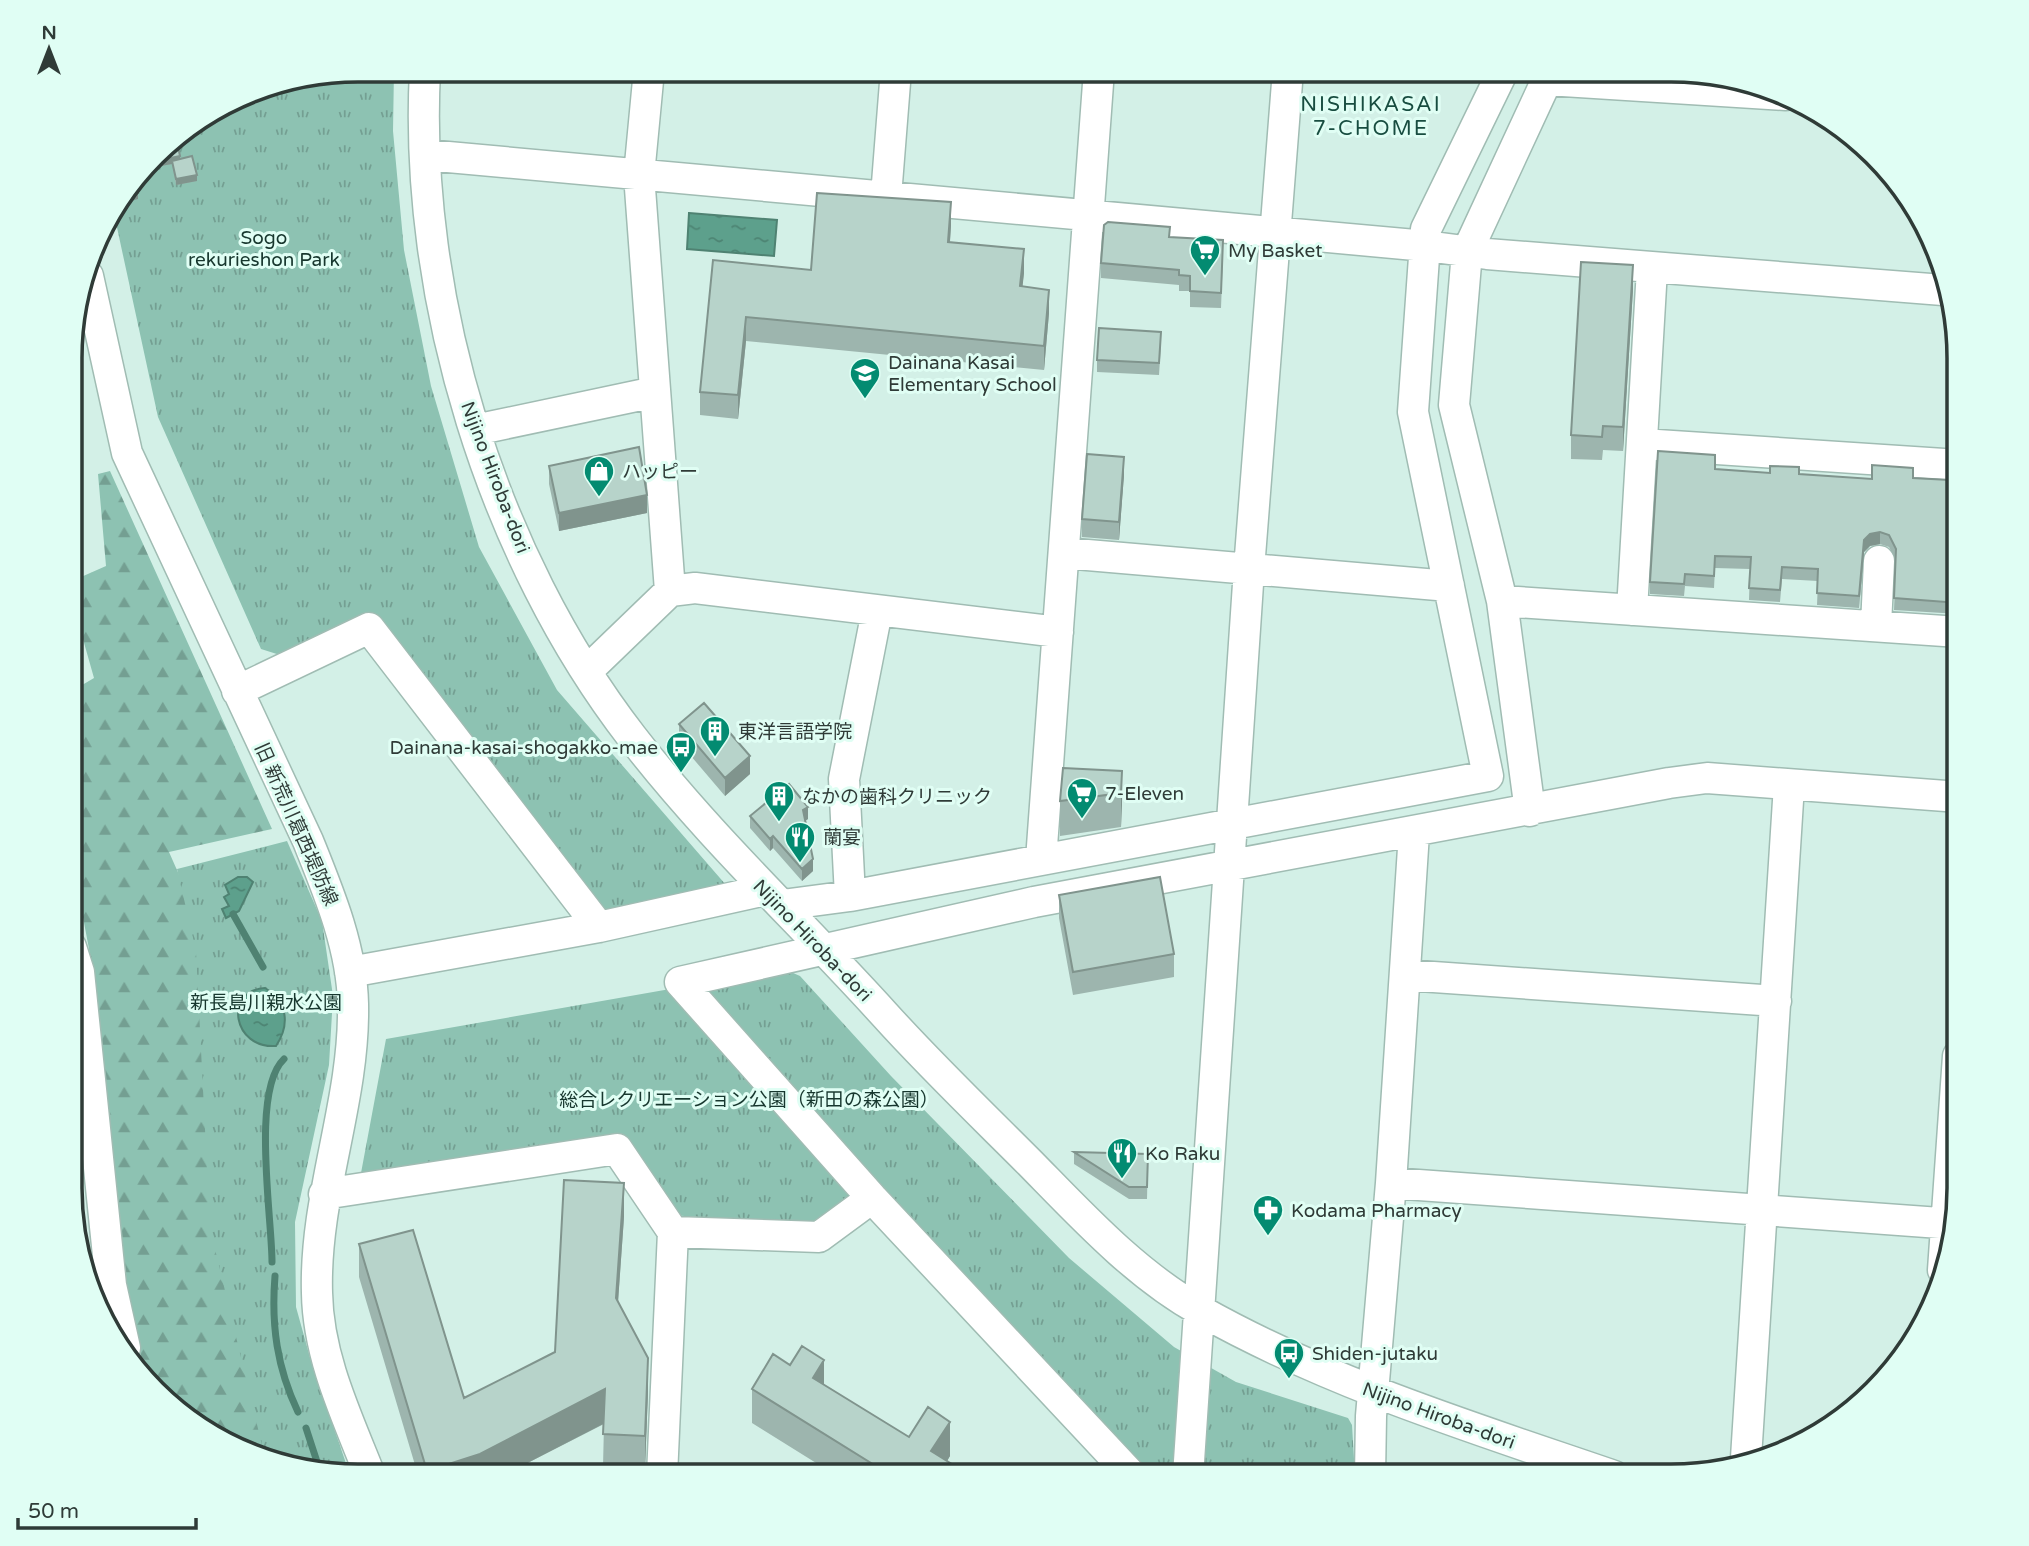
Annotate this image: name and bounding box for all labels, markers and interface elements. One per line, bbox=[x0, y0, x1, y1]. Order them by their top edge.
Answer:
north arrow bbox=[14, 14, 84, 84]
text: N bbox=[41, 22, 57, 44]
district label: NISHIKASAI 7-CHOME bbox=[1300, 92, 1442, 141]
park label: Sogo rekurieshon Park bbox=[188, 227, 340, 271]
supermarket icon: My Basket bbox=[1188, 233, 1222, 277]
place label: My Basket bbox=[1228, 240, 1323, 262]
place label: Dainana Kasai Elementary School bbox=[888, 352, 1057, 396]
school or university icon: Dainana Kasai Elementary School bbox=[848, 356, 882, 400]
street label: Nijino Hiroba-dori bbox=[456, 398, 534, 556]
shop icon: ハッピー bbox=[582, 454, 616, 498]
place label: ハッピー bbox=[622, 461, 698, 483]
building icon: 東洋言語学院 bbox=[698, 714, 732, 758]
place label: 東洋言語学院 bbox=[738, 721, 852, 743]
bus stop icon: Dainana-kasai-shogakko-mae bbox=[664, 730, 698, 774]
place label: Dainana-kasai-shogakko-mae bbox=[390, 737, 658, 759]
street label: 旧 新荒川葛西堤防線 bbox=[250, 740, 342, 909]
supermarket icon: 7-Eleven bbox=[1065, 776, 1099, 820]
building icon: なかの歯科クリニック bbox=[762, 779, 796, 823]
place label: 7-Eleven bbox=[1105, 783, 1184, 805]
place label: なかの歯科クリニック bbox=[802, 786, 992, 808]
restaurant icon: 蘭宴 bbox=[783, 820, 817, 864]
place label: 蘭宴 bbox=[823, 827, 861, 849]
street label: Nijino Hiroba-dori bbox=[749, 875, 876, 1006]
park label: 新長島川親水公園 bbox=[190, 992, 342, 1014]
park label: 総合レクリエーション公園（新田の森公園） bbox=[559, 1089, 939, 1111]
restaurant icon: Ko Raku bbox=[1105, 1136, 1139, 1180]
place label: Ko Raku bbox=[1145, 1143, 1220, 1165]
pharmacy icon: Kodama Pharmacy bbox=[1251, 1193, 1285, 1237]
place label: Kodama Pharmacy bbox=[1291, 1200, 1462, 1222]
bus stop icon: Shiden-jutaku bbox=[1272, 1336, 1306, 1380]
place label: Shiden-jutaku bbox=[1312, 1343, 1438, 1365]
street label: Nijino Hiroba-dori bbox=[1359, 1378, 1518, 1454]
scale bar bbox=[18, 1486, 196, 1530]
text: 50 m bbox=[28, 1499, 79, 1524]

